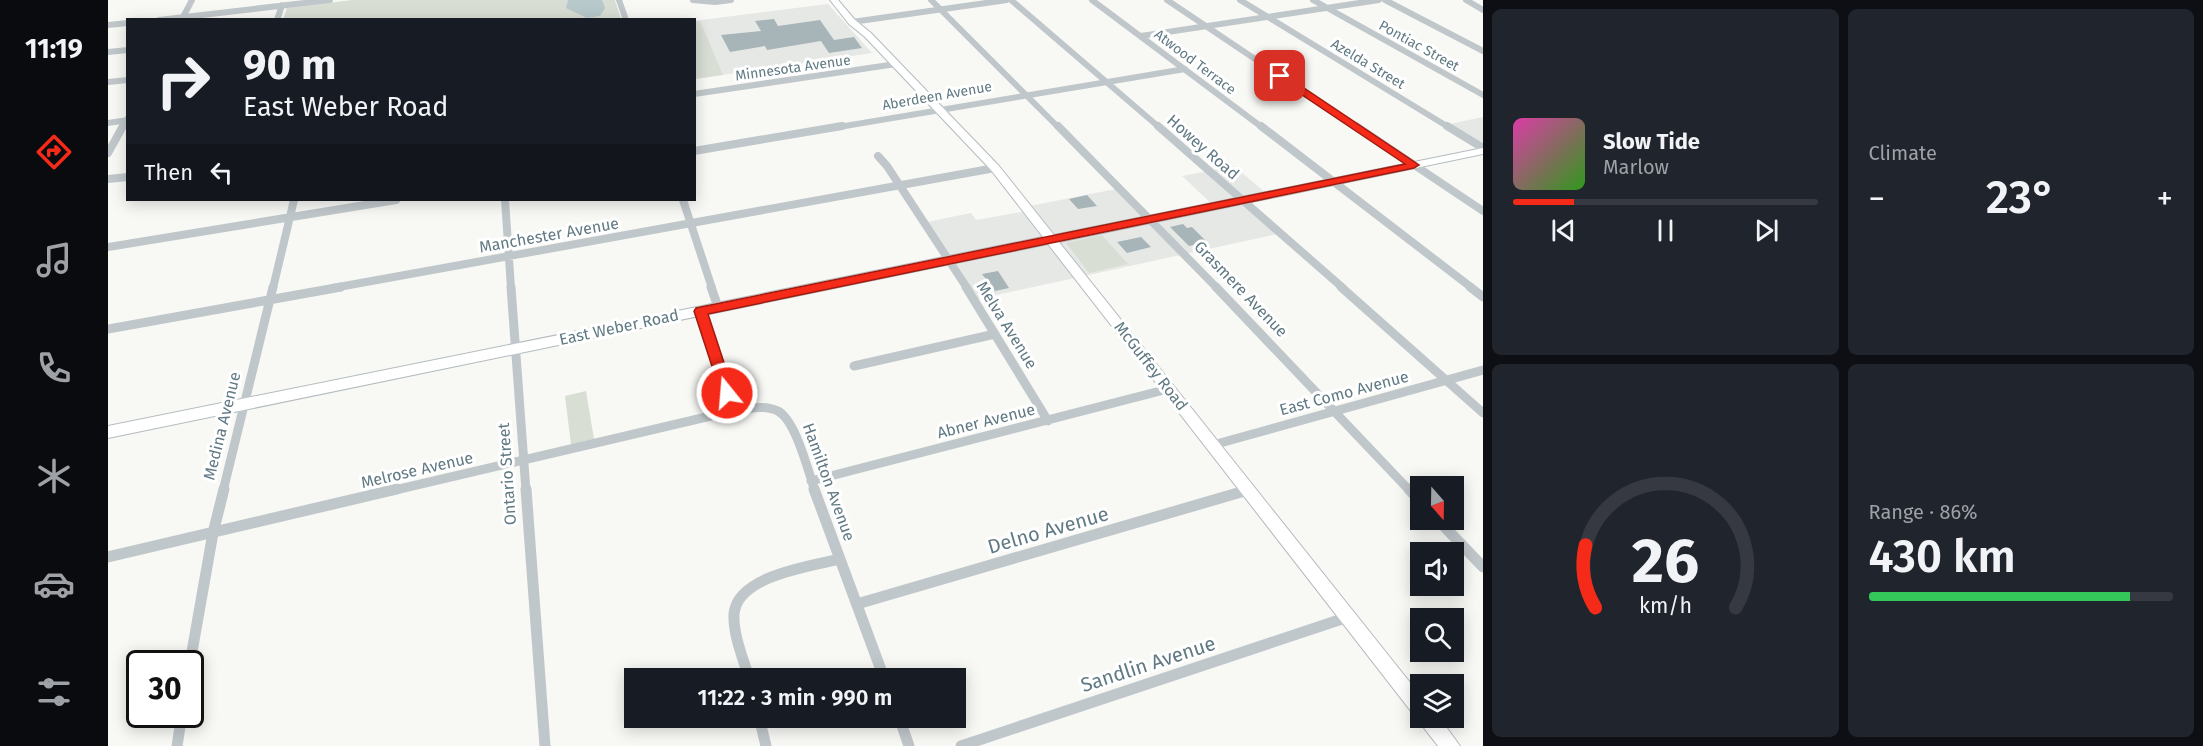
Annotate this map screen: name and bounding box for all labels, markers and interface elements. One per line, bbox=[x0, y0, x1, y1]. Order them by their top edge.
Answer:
street label: Pontiac Street bbox=[1376, 17, 1463, 75]
street label: Atwood Terrace bbox=[1151, 26, 1239, 98]
text: 11:19 bbox=[25, 33, 83, 65]
street label: Azelda Street bbox=[1328, 35, 1409, 93]
text: 90 m bbox=[243, 40, 337, 90]
icon: right bbox=[144, 42, 222, 120]
pin bbox=[1254, 50, 1305, 101]
street label: Minnesota Avenue bbox=[734, 51, 852, 85]
icon: arrive bbox=[1263, 59, 1296, 92]
street label: Aberdeen Avenue bbox=[881, 78, 993, 114]
text: East Weber Road bbox=[243, 91, 448, 123]
street label: Howey Road bbox=[1163, 111, 1243, 183]
text: Slow Tide bbox=[1603, 128, 1700, 155]
icon: directions bbox=[33, 131, 75, 173]
text: Climate bbox=[1869, 141, 1937, 165]
text: Marlow bbox=[1603, 155, 1669, 179]
icon: left bbox=[205, 156, 238, 189]
text: Then bbox=[144, 159, 193, 186]
text: 23° bbox=[1986, 171, 2055, 225]
text: − bbox=[1869, 179, 1885, 219]
text: + bbox=[2157, 179, 2173, 219]
street label: Manchester Avenue bbox=[478, 213, 620, 257]
icon: previous bbox=[1547, 214, 1580, 247]
icon: pause bbox=[1649, 214, 1682, 247]
icon: next bbox=[1750, 214, 1783, 247]
street label: Grasmere Avenue bbox=[1190, 237, 1292, 341]
icon: music bbox=[33, 239, 75, 281]
street label: Melva Avenue bbox=[973, 278, 1041, 372]
street label: East Weber Road bbox=[557, 305, 681, 349]
street label: McGuffey Road bbox=[1110, 318, 1192, 414]
icon: phone bbox=[33, 347, 75, 389]
position arrow bbox=[695, 361, 759, 425]
street label: East Como Avenue bbox=[1277, 367, 1411, 419]
street label: Medina Avenue bbox=[199, 370, 245, 482]
street label: Abner Avenue bbox=[935, 400, 1037, 442]
street label: Hamilton Avenue bbox=[799, 420, 859, 544]
street label: Ontario Street bbox=[494, 422, 520, 526]
street label: Melrose Avenue bbox=[359, 448, 475, 492]
icon: climate bbox=[33, 455, 75, 497]
north arrow bbox=[1410, 476, 1464, 530]
map controls bbox=[1410, 476, 1464, 728]
text: Range · 86% bbox=[1869, 500, 1978, 524]
street label: Delno Avenue bbox=[985, 501, 1111, 559]
text: 26 bbox=[1632, 524, 1699, 599]
text: 430 km bbox=[1869, 530, 2016, 584]
button: sound bbox=[1410, 542, 1464, 596]
icon: car bbox=[33, 563, 75, 605]
text: km/h bbox=[1639, 593, 1692, 619]
button: search bbox=[1410, 608, 1464, 662]
street label: Sandlin Avenue bbox=[1078, 631, 1218, 697]
speed limit sign: 30 bbox=[126, 650, 204, 728]
icon: filters bbox=[33, 671, 75, 713]
button: layers bbox=[1410, 674, 1464, 728]
text: 11:22 · 3 min · 990 m bbox=[698, 684, 892, 711]

